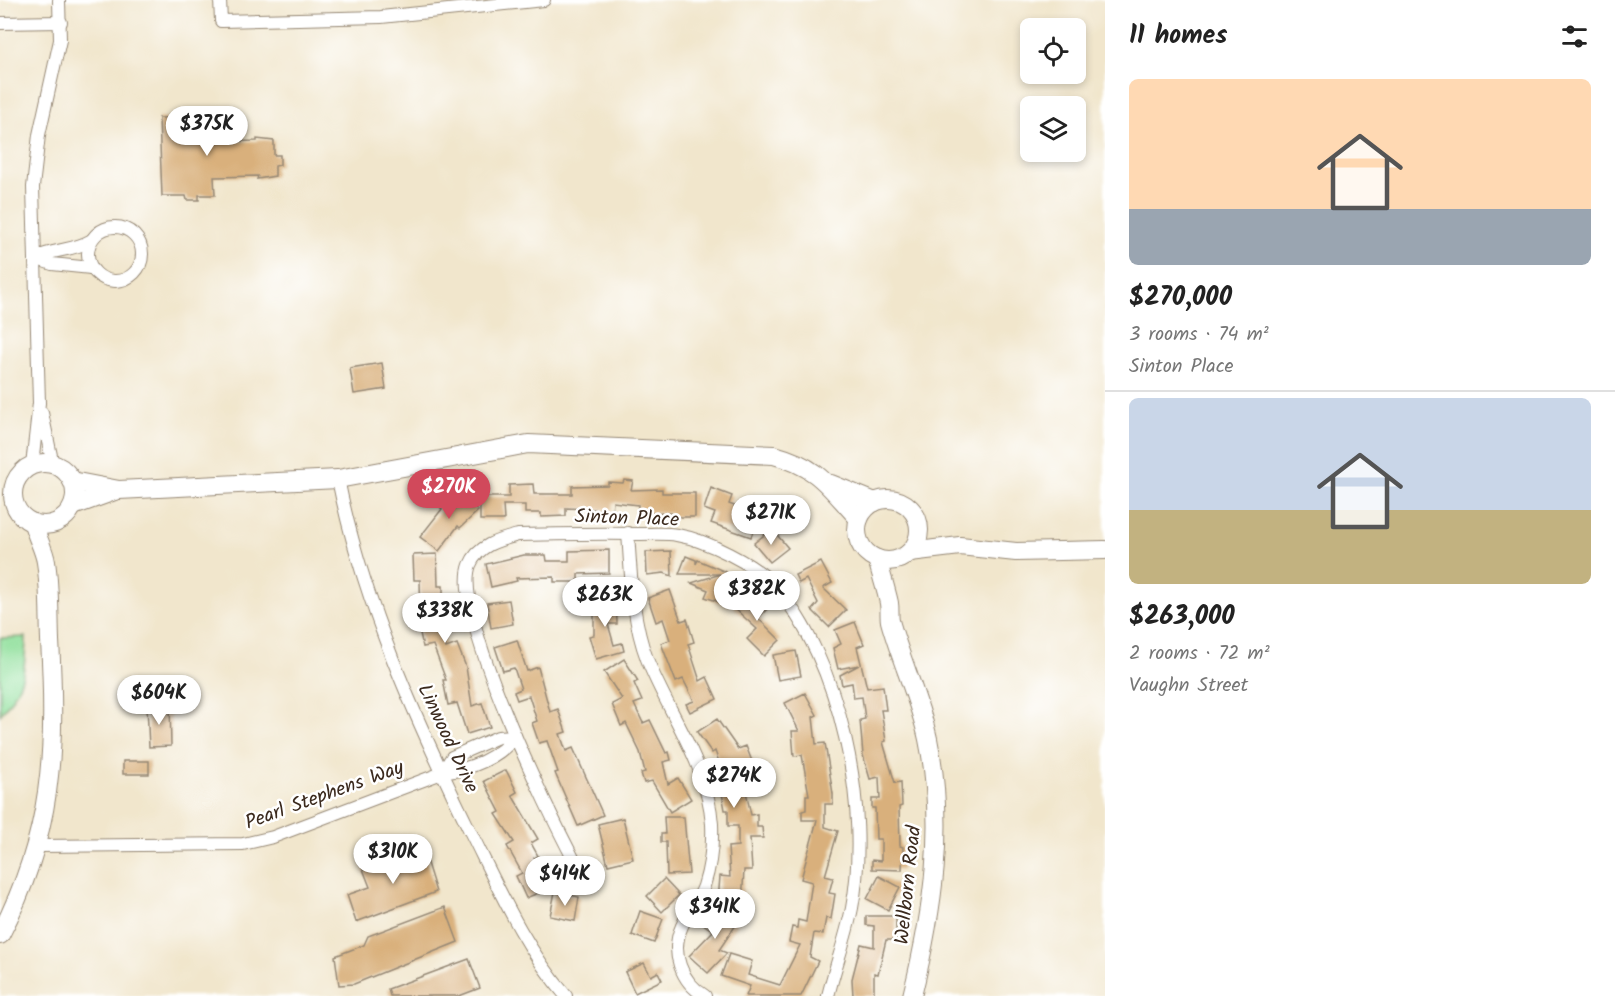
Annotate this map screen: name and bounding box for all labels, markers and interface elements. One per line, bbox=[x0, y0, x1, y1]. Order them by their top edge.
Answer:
text: 11 homes bbox=[1129, 15, 1227, 57]
map controls bbox=[1020, 18, 1086, 162]
button: locate bbox=[1020, 18, 1086, 84]
icon: filters bbox=[1558, 20, 1591, 53]
button: layers bbox=[1020, 96, 1086, 162]
pin: $375K bbox=[165, 106, 249, 157]
text: $375K bbox=[180, 109, 234, 141]
icon: home bbox=[1306, 118, 1414, 226]
text: $270,000 bbox=[1129, 277, 1232, 319]
text: 3 rooms · 74 m² bbox=[1129, 319, 1269, 351]
text: Sinton Place bbox=[1129, 351, 1234, 383]
icon: home bbox=[1306, 437, 1414, 545]
pin: $270K bbox=[407, 469, 491, 520]
text: $270K bbox=[421, 472, 477, 504]
pin: $271K bbox=[729, 495, 813, 546]
text: $271K bbox=[745, 498, 797, 530]
street label: Sinton Place bbox=[574, 501, 680, 537]
pin: $382K bbox=[715, 571, 799, 622]
text: $382K bbox=[728, 574, 786, 606]
pin: $263K bbox=[563, 577, 647, 628]
text: $263K bbox=[576, 580, 634, 612]
pin: $338K bbox=[403, 593, 487, 644]
text: $338K bbox=[416, 596, 474, 628]
text: $263,000 bbox=[1129, 596, 1235, 638]
text: 2 rooms · 72 m² bbox=[1129, 638, 1270, 670]
text: Vaughn Street bbox=[1129, 670, 1248, 702]
pin: $604K bbox=[117, 675, 201, 726]
text: $604K bbox=[131, 678, 187, 710]
street label: Linwood Drive bbox=[408, 679, 487, 799]
street label: Pearl Stephens Way bbox=[241, 752, 409, 839]
pin: $274K bbox=[692, 758, 776, 809]
text: $274K bbox=[706, 761, 762, 793]
street label: Wellborn Road bbox=[887, 823, 931, 946]
pin: $310K bbox=[351, 834, 435, 885]
text: $310K bbox=[367, 837, 419, 869]
pin: $414K bbox=[523, 856, 607, 907]
text: $414K bbox=[539, 859, 591, 891]
pin: $341K bbox=[673, 889, 757, 940]
text: $341K bbox=[689, 892, 741, 924]

